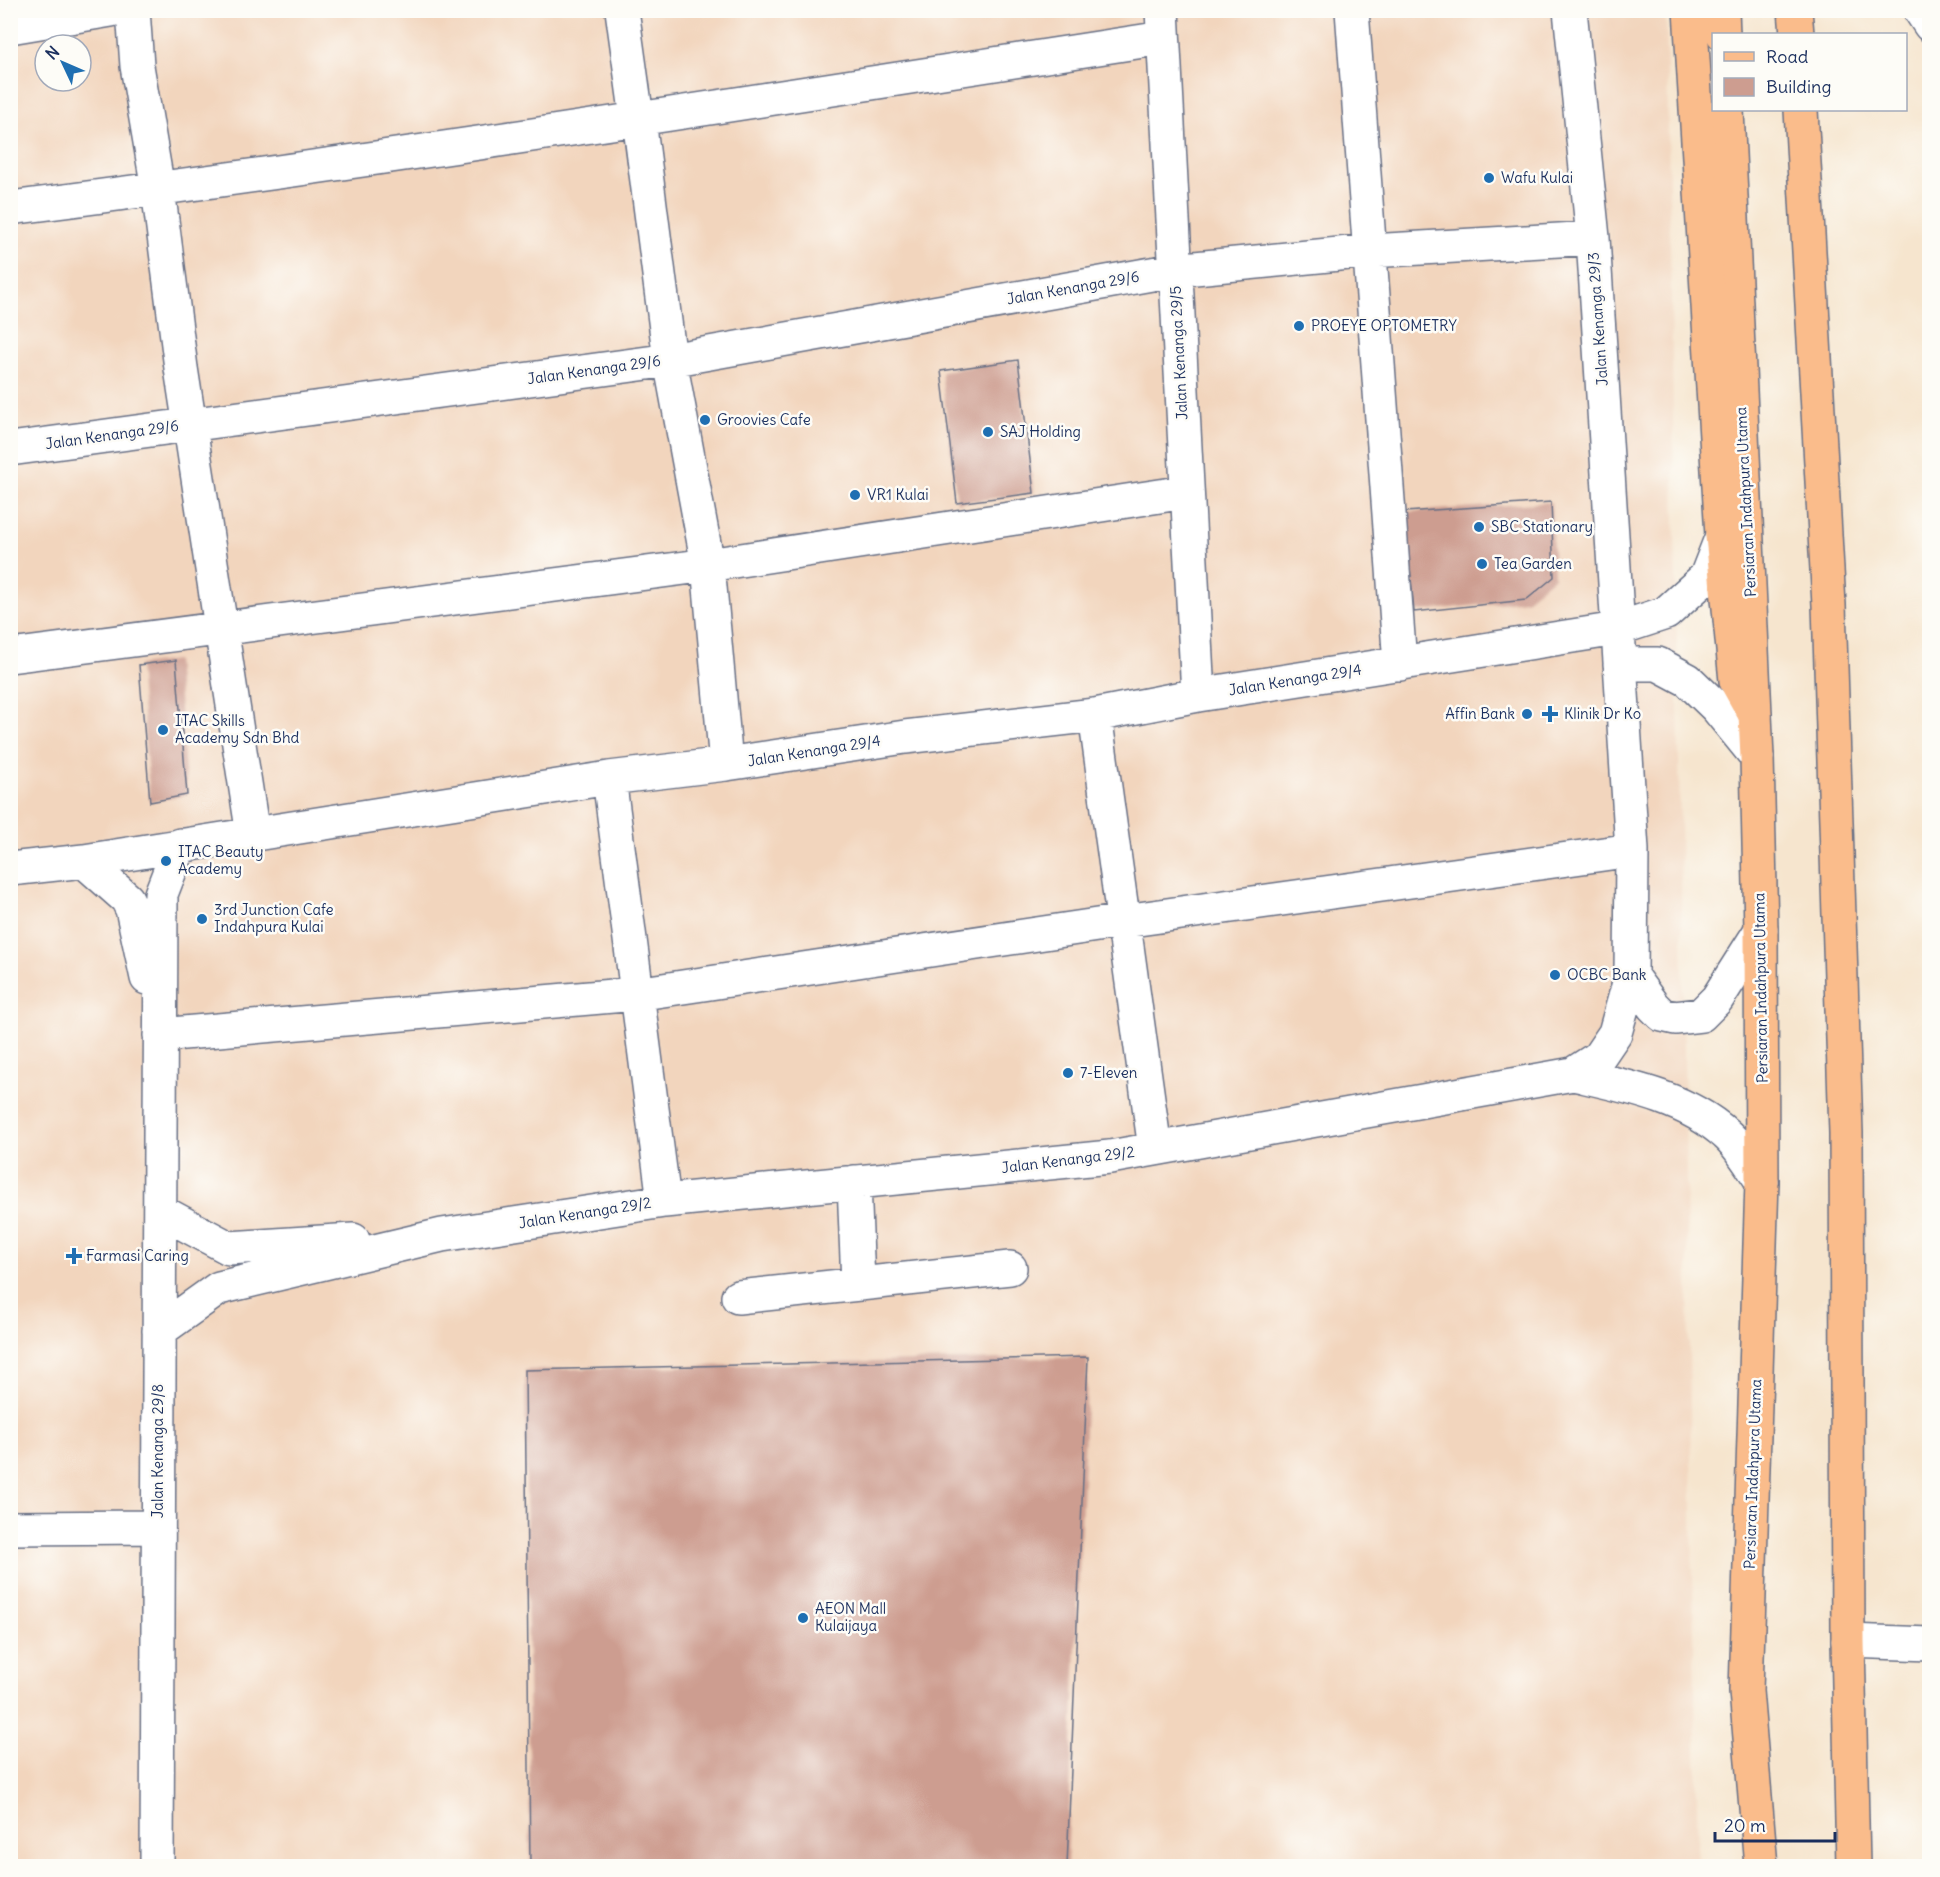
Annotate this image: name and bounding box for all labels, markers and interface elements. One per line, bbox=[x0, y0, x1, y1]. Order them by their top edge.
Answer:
north arrow bbox=[33, 33, 93, 93]
legend bbox=[1712, 33, 1907, 111]
text: N bbox=[41, 42, 63, 64]
text: Road bbox=[1766, 45, 1809, 68]
text: Building bbox=[1766, 75, 1831, 98]
place label: Wafu Kulai bbox=[1501, 168, 1573, 187]
marker: Wafu Kulai bbox=[1482, 171, 1496, 185]
street label: Jalan Kenanga 29/3 bbox=[1583, 251, 1612, 387]
street label: Jalan Kenanga 29/6 bbox=[1005, 266, 1141, 309]
street label: Jalan Kenanga 29/5 bbox=[1165, 285, 1192, 421]
place label: PROEYE OPTOMETRY bbox=[1311, 316, 1458, 335]
marker: PROEYE OPTOMETRY bbox=[1292, 319, 1306, 333]
street label: Jalan Kenanga 29/6 bbox=[526, 351, 662, 388]
street label: Persiaran Indahpura Utama bbox=[1731, 406, 1760, 598]
place label: Groovies Cafe bbox=[717, 410, 811, 429]
marker: Groovies Cafe bbox=[698, 413, 712, 427]
street label: Jalan Kenanga 29/6 bbox=[44, 416, 180, 453]
place label: SAJ Holding bbox=[1000, 422, 1081, 441]
marker: SAJ Holding bbox=[981, 425, 995, 439]
place label: VR1 Kulai bbox=[867, 485, 929, 504]
marker: VR1 Kulai bbox=[848, 488, 862, 502]
place label: SBC Stationary bbox=[1491, 517, 1593, 536]
marker: SBC Stationary bbox=[1472, 520, 1486, 534]
place label: Tea Garden bbox=[1494, 554, 1572, 573]
marker: Tea Garden bbox=[1475, 557, 1489, 571]
street label: Jalan Kenanga 29/4 bbox=[1227, 660, 1363, 699]
place label: Affin Bank bbox=[1445, 704, 1515, 723]
place label: Klinik Dr Ko bbox=[1564, 704, 1641, 723]
marker: Klinik Dr Ko bbox=[1541, 705, 1559, 723]
marker: Affin Bank bbox=[1520, 707, 1534, 721]
place label: ITAC Skills Academy Sdn Bhd bbox=[175, 711, 300, 747]
marker: ITAC Skills Academy Sdn Bhd bbox=[156, 723, 170, 737]
street label: Jalan Kenanga 29/4 bbox=[746, 731, 882, 770]
place label: ITAC Beauty Academy bbox=[178, 842, 264, 878]
marker: ITAC Beauty Academy bbox=[159, 854, 173, 868]
street label: Persiaran Indahpura Utama bbox=[1749, 892, 1772, 1083]
place label: 3rd Junction Cafe Indahpura Kulai bbox=[214, 900, 334, 936]
marker: 3rd Junction Cafe Indahpura Kulai bbox=[195, 912, 209, 926]
place label: OCBC Bank bbox=[1567, 965, 1647, 984]
marker: OCBC Bank bbox=[1548, 968, 1562, 982]
place label: 7-Eleven bbox=[1080, 1063, 1138, 1082]
marker: 7-Eleven bbox=[1061, 1066, 1075, 1080]
street label: Jalan Kenanga 29/2 bbox=[1000, 1142, 1136, 1177]
street label: Jalan Kenanga 29/2 bbox=[517, 1193, 653, 1232]
place label: Farmasi Caring bbox=[86, 1246, 189, 1265]
marker: Farmasi Caring bbox=[67, 1249, 81, 1263]
street label: Persiaran Indahpura Utama bbox=[1740, 1378, 1765, 1569]
street label: Jalan Kenanga 29/8 bbox=[148, 1384, 167, 1518]
place label: AEON Mall Kulaijaya bbox=[815, 1599, 886, 1635]
marker: AEON Mall Kulaijaya bbox=[796, 1611, 810, 1625]
scale bar bbox=[1715, 1805, 1835, 1843]
text: 20 m bbox=[1724, 1814, 1766, 1837]

